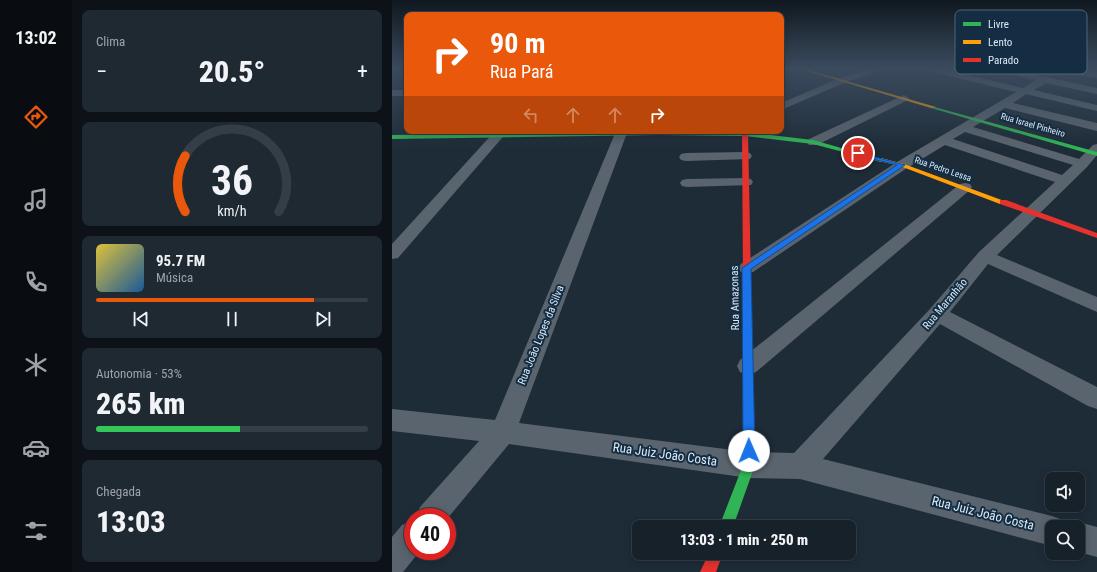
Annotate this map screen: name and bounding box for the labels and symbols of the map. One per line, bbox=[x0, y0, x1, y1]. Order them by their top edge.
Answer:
legend bbox=[955, 10, 1087, 74]
text: Livre bbox=[988, 18, 1009, 31]
text: Lento bbox=[988, 36, 1013, 49]
text: Parado bbox=[988, 54, 1019, 67]
street label: Rua Israel Pinheiro bbox=[1000, 111, 1067, 139]
pin bbox=[841, 136, 875, 170]
street label: Rua Pedro Lessa bbox=[913, 155, 973, 183]
street label: Rua Amazonas bbox=[728, 266, 742, 330]
street label: Rua Maranhão bbox=[920, 276, 970, 332]
street label: Rua João Lopes da Silva bbox=[515, 283, 567, 387]
position arrow bbox=[728, 430, 770, 472]
street label: Rua Juiz João Costa bbox=[612, 439, 718, 469]
street label: Rua Juiz João Costa bbox=[930, 493, 1036, 533]
speed limit sign: 40 bbox=[404, 508, 456, 560]

